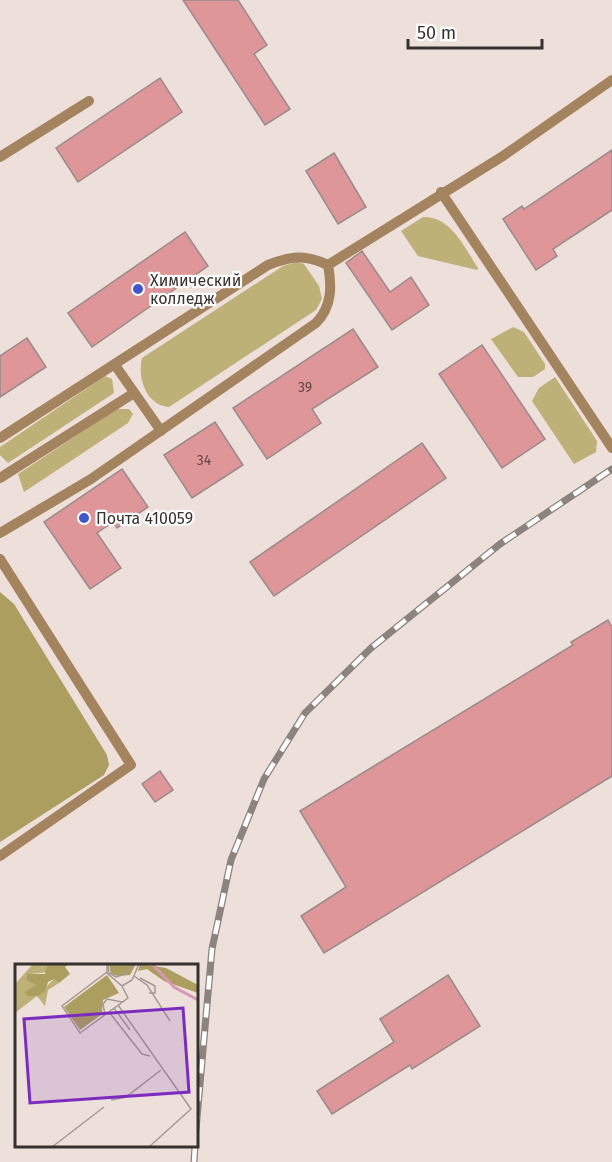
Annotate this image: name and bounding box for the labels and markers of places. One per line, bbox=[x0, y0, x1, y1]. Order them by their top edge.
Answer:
place label: Химический колледж bbox=[150, 271, 241, 308]
marker: Химический колледж bbox=[131, 282, 145, 296]
place label: Почта 410059 bbox=[96, 509, 193, 528]
marker: Почта 410059 bbox=[77, 511, 91, 525]

